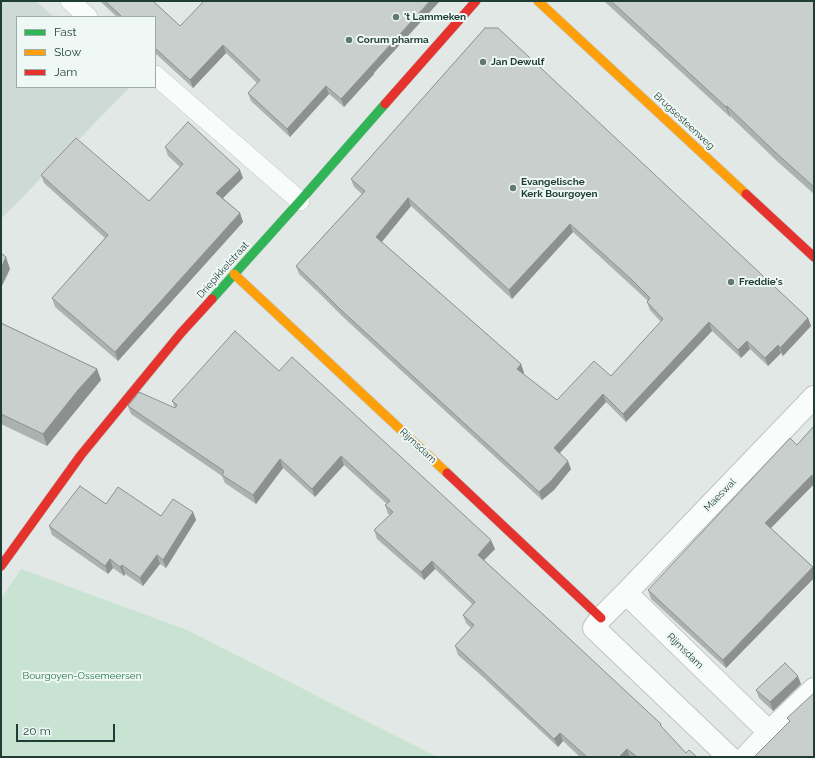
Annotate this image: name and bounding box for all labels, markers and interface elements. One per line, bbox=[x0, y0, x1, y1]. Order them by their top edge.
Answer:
place label: 't Lammeken bbox=[404, 11, 466, 23]
marker: 't Lammeken bbox=[391, 12, 401, 22]
legend bbox=[16, 16, 156, 88]
text: Fast bbox=[54, 25, 77, 39]
place label: Corum pharma bbox=[357, 34, 429, 46]
marker: Corum pharma bbox=[344, 35, 354, 45]
text: Slow bbox=[54, 45, 81, 59]
place label: Jan Dewulf bbox=[491, 56, 544, 68]
marker: Jan Dewulf bbox=[478, 57, 488, 67]
text: Jam bbox=[54, 65, 77, 79]
street label: Brugsesteenweg bbox=[651, 90, 717, 152]
place label: Evangelische Kerk Bourgoyen bbox=[521, 176, 598, 200]
marker: Evangelische Kerk Bourgoyen bbox=[508, 183, 518, 193]
street label: Driepikkelstraat bbox=[194, 239, 252, 301]
place label: Freddie's bbox=[739, 276, 783, 288]
marker: Freddie's bbox=[726, 277, 736, 287]
street label: Rijmsdam bbox=[397, 426, 439, 466]
street label: Maeswal bbox=[701, 476, 739, 514]
street label: Rijmsdam bbox=[664, 631, 706, 671]
park label: Bourgoyen-Ossemeersen bbox=[22, 670, 142, 682]
scale bar bbox=[18, 716, 117, 742]
text: 20 m bbox=[23, 724, 51, 738]

